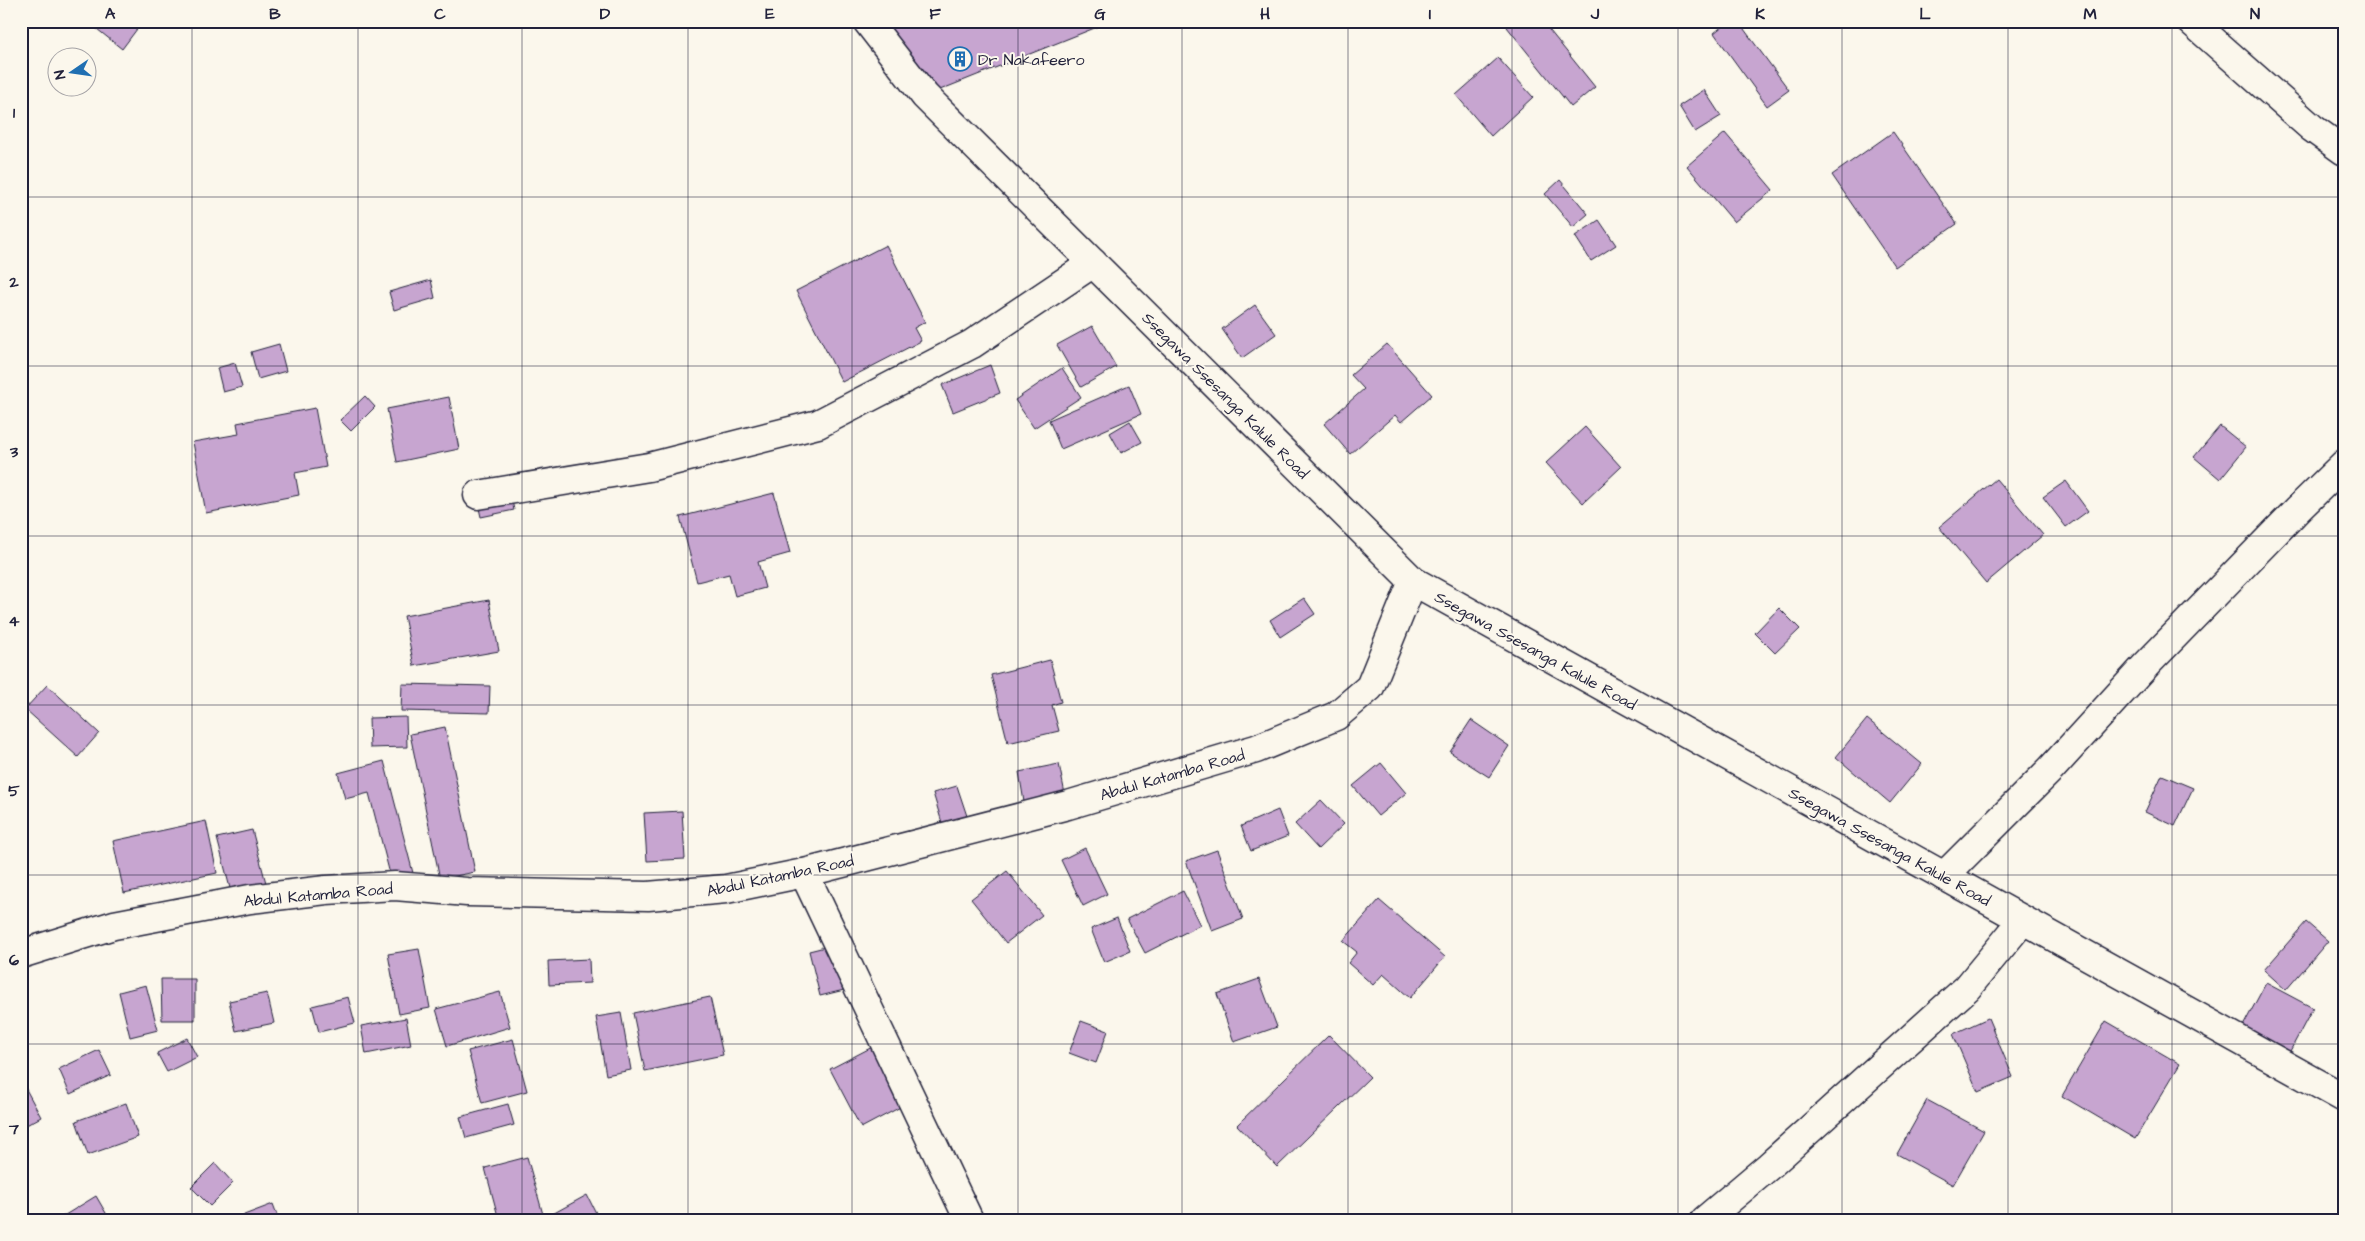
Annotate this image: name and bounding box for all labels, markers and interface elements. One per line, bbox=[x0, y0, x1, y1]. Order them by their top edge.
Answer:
text: A bbox=[105, 3, 116, 25]
text: B bbox=[269, 3, 281, 25]
text: C bbox=[434, 3, 446, 25]
text: D bbox=[600, 3, 611, 25]
text: E bbox=[765, 3, 775, 25]
text: F bbox=[929, 3, 941, 25]
text: G bbox=[1094, 3, 1106, 25]
text: H bbox=[1260, 3, 1270, 25]
text: I bbox=[1429, 3, 1431, 25]
text: J bbox=[1590, 3, 1600, 25]
text: K bbox=[1755, 3, 1765, 25]
text: L bbox=[1919, 3, 1931, 25]
text: M bbox=[2083, 3, 2097, 25]
text: N bbox=[2250, 3, 2260, 25]
building icon: Dr Nakafeero bbox=[947, 46, 973, 72]
north arrow bbox=[48, 48, 98, 98]
place label: Dr Nakafeero bbox=[978, 49, 1084, 71]
text: N bbox=[50, 68, 71, 81]
text: 1 bbox=[13, 102, 16, 124]
text: 2 bbox=[8, 271, 19, 293]
street label: Ssegawa Ssesanga Kalule Road bbox=[1136, 307, 1314, 485]
text: 3 bbox=[9, 441, 19, 463]
street label: Ssegawa Ssesanga Kalule Road bbox=[1430, 586, 1640, 717]
text: 4 bbox=[9, 610, 20, 632]
street label: Abdul Katamba Road bbox=[1097, 744, 1247, 806]
text: 5 bbox=[8, 780, 20, 802]
street label: Ssegawa Ssesanga Kalule Road bbox=[1784, 782, 1994, 913]
street label: Abdul Katamba Road bbox=[705, 850, 856, 902]
street label: Abdul Katamba Road bbox=[243, 878, 394, 912]
text: 6 bbox=[9, 949, 19, 971]
text: 7 bbox=[8, 1118, 19, 1140]

